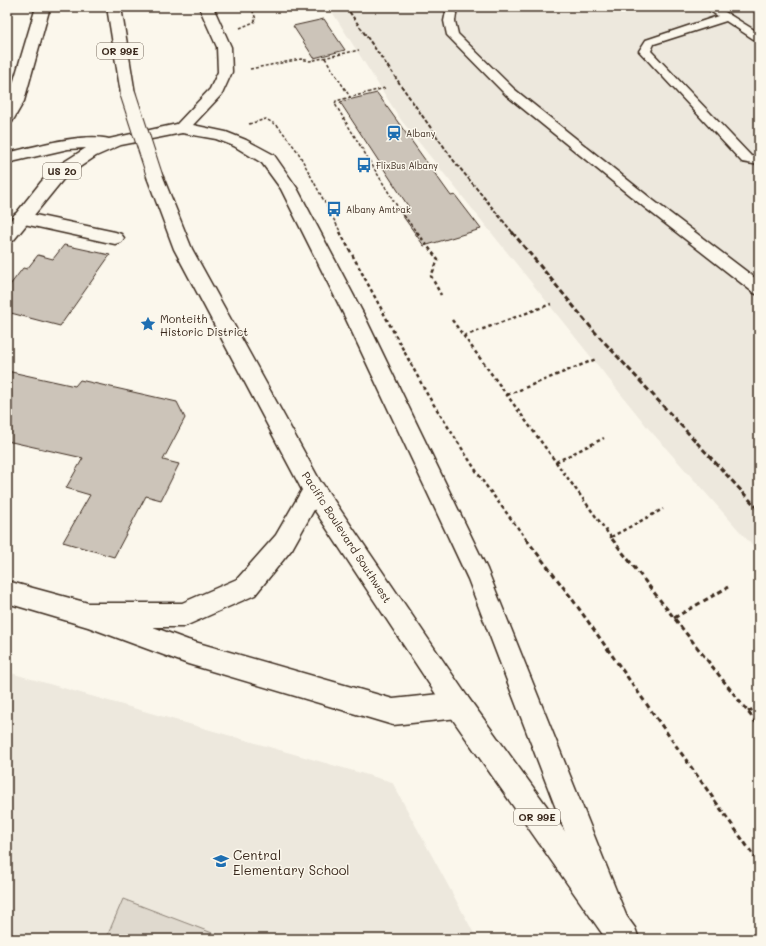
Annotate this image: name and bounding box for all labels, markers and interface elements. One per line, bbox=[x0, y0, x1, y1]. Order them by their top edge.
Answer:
road number: OR 99E bbox=[97, 43, 143, 59]
station icon: Albany bbox=[385, 124, 403, 142]
place label: Albany bbox=[406, 128, 436, 139]
bus stop icon: FlixBus Albany bbox=[355, 156, 373, 174]
place label: FlixBus Albany bbox=[376, 160, 438, 171]
road number: US 20 bbox=[43, 163, 81, 179]
bus stop icon: Albany Amtrak bbox=[325, 200, 343, 218]
place label: Albany Amtrak bbox=[346, 204, 411, 215]
place label: Monteith Historic District bbox=[160, 311, 248, 339]
place icon: Monteith Historic District bbox=[139, 315, 157, 333]
street label: Pacific Boulevard Southwest bbox=[299, 468, 395, 606]
road number: OR 99E bbox=[514, 809, 560, 825]
place label: Central Elementary School bbox=[233, 846, 350, 878]
school or university icon: Central Elementary School bbox=[212, 852, 230, 870]

